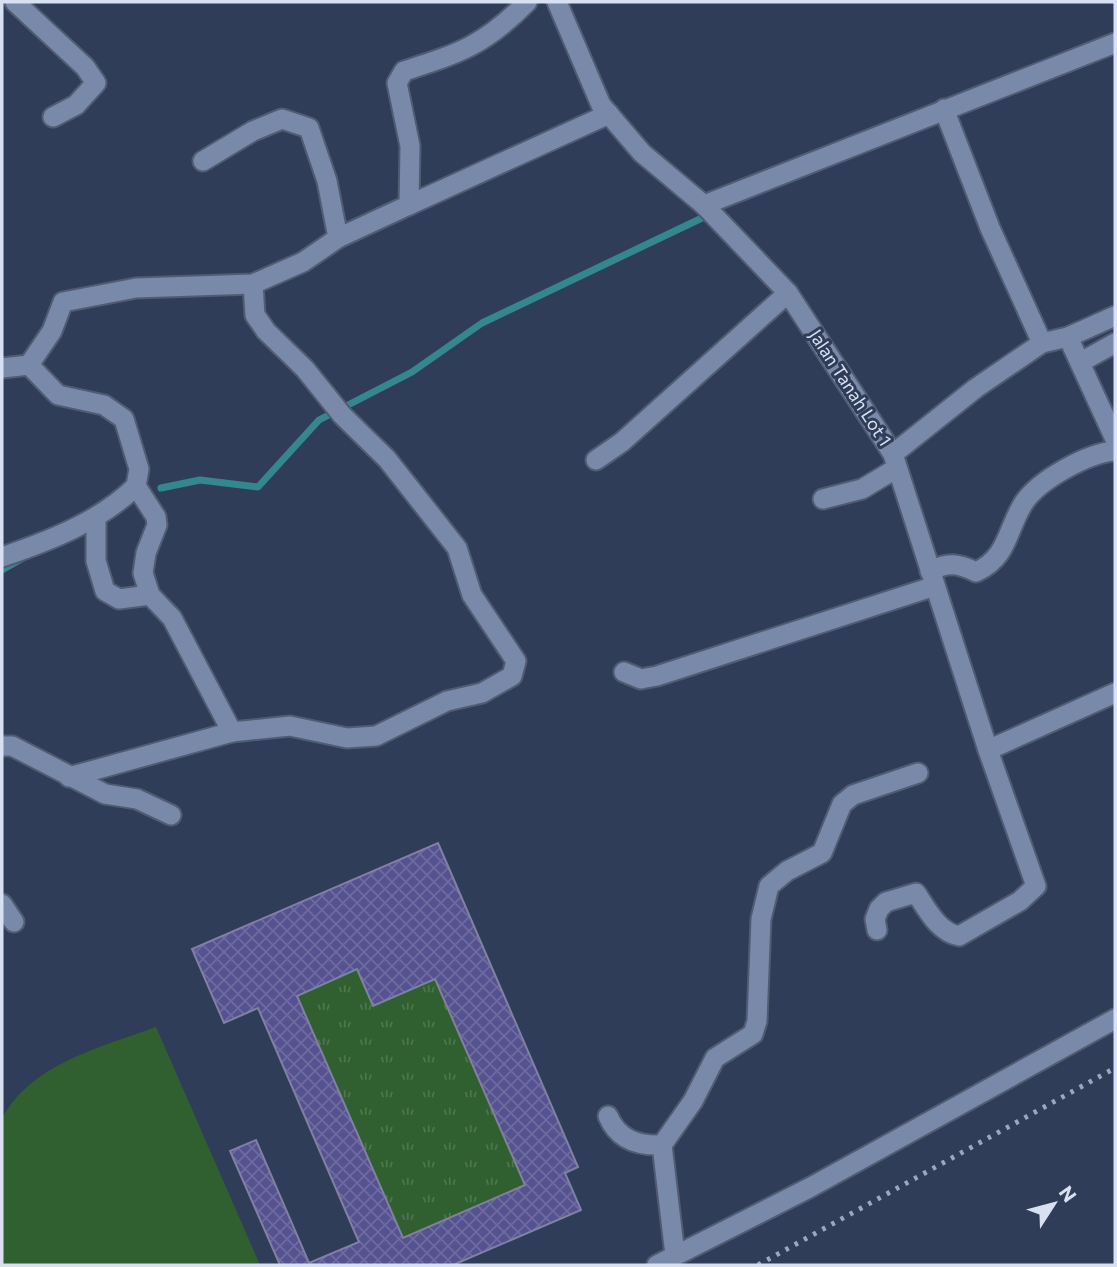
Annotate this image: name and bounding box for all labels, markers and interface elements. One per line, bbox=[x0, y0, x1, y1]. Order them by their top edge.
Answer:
street label: Jalan Tanah Lot 1 bbox=[805, 325, 897, 450]
north arrow bbox=[1019, 1169, 1089, 1239]
text: N bbox=[1055, 1181, 1082, 1206]

